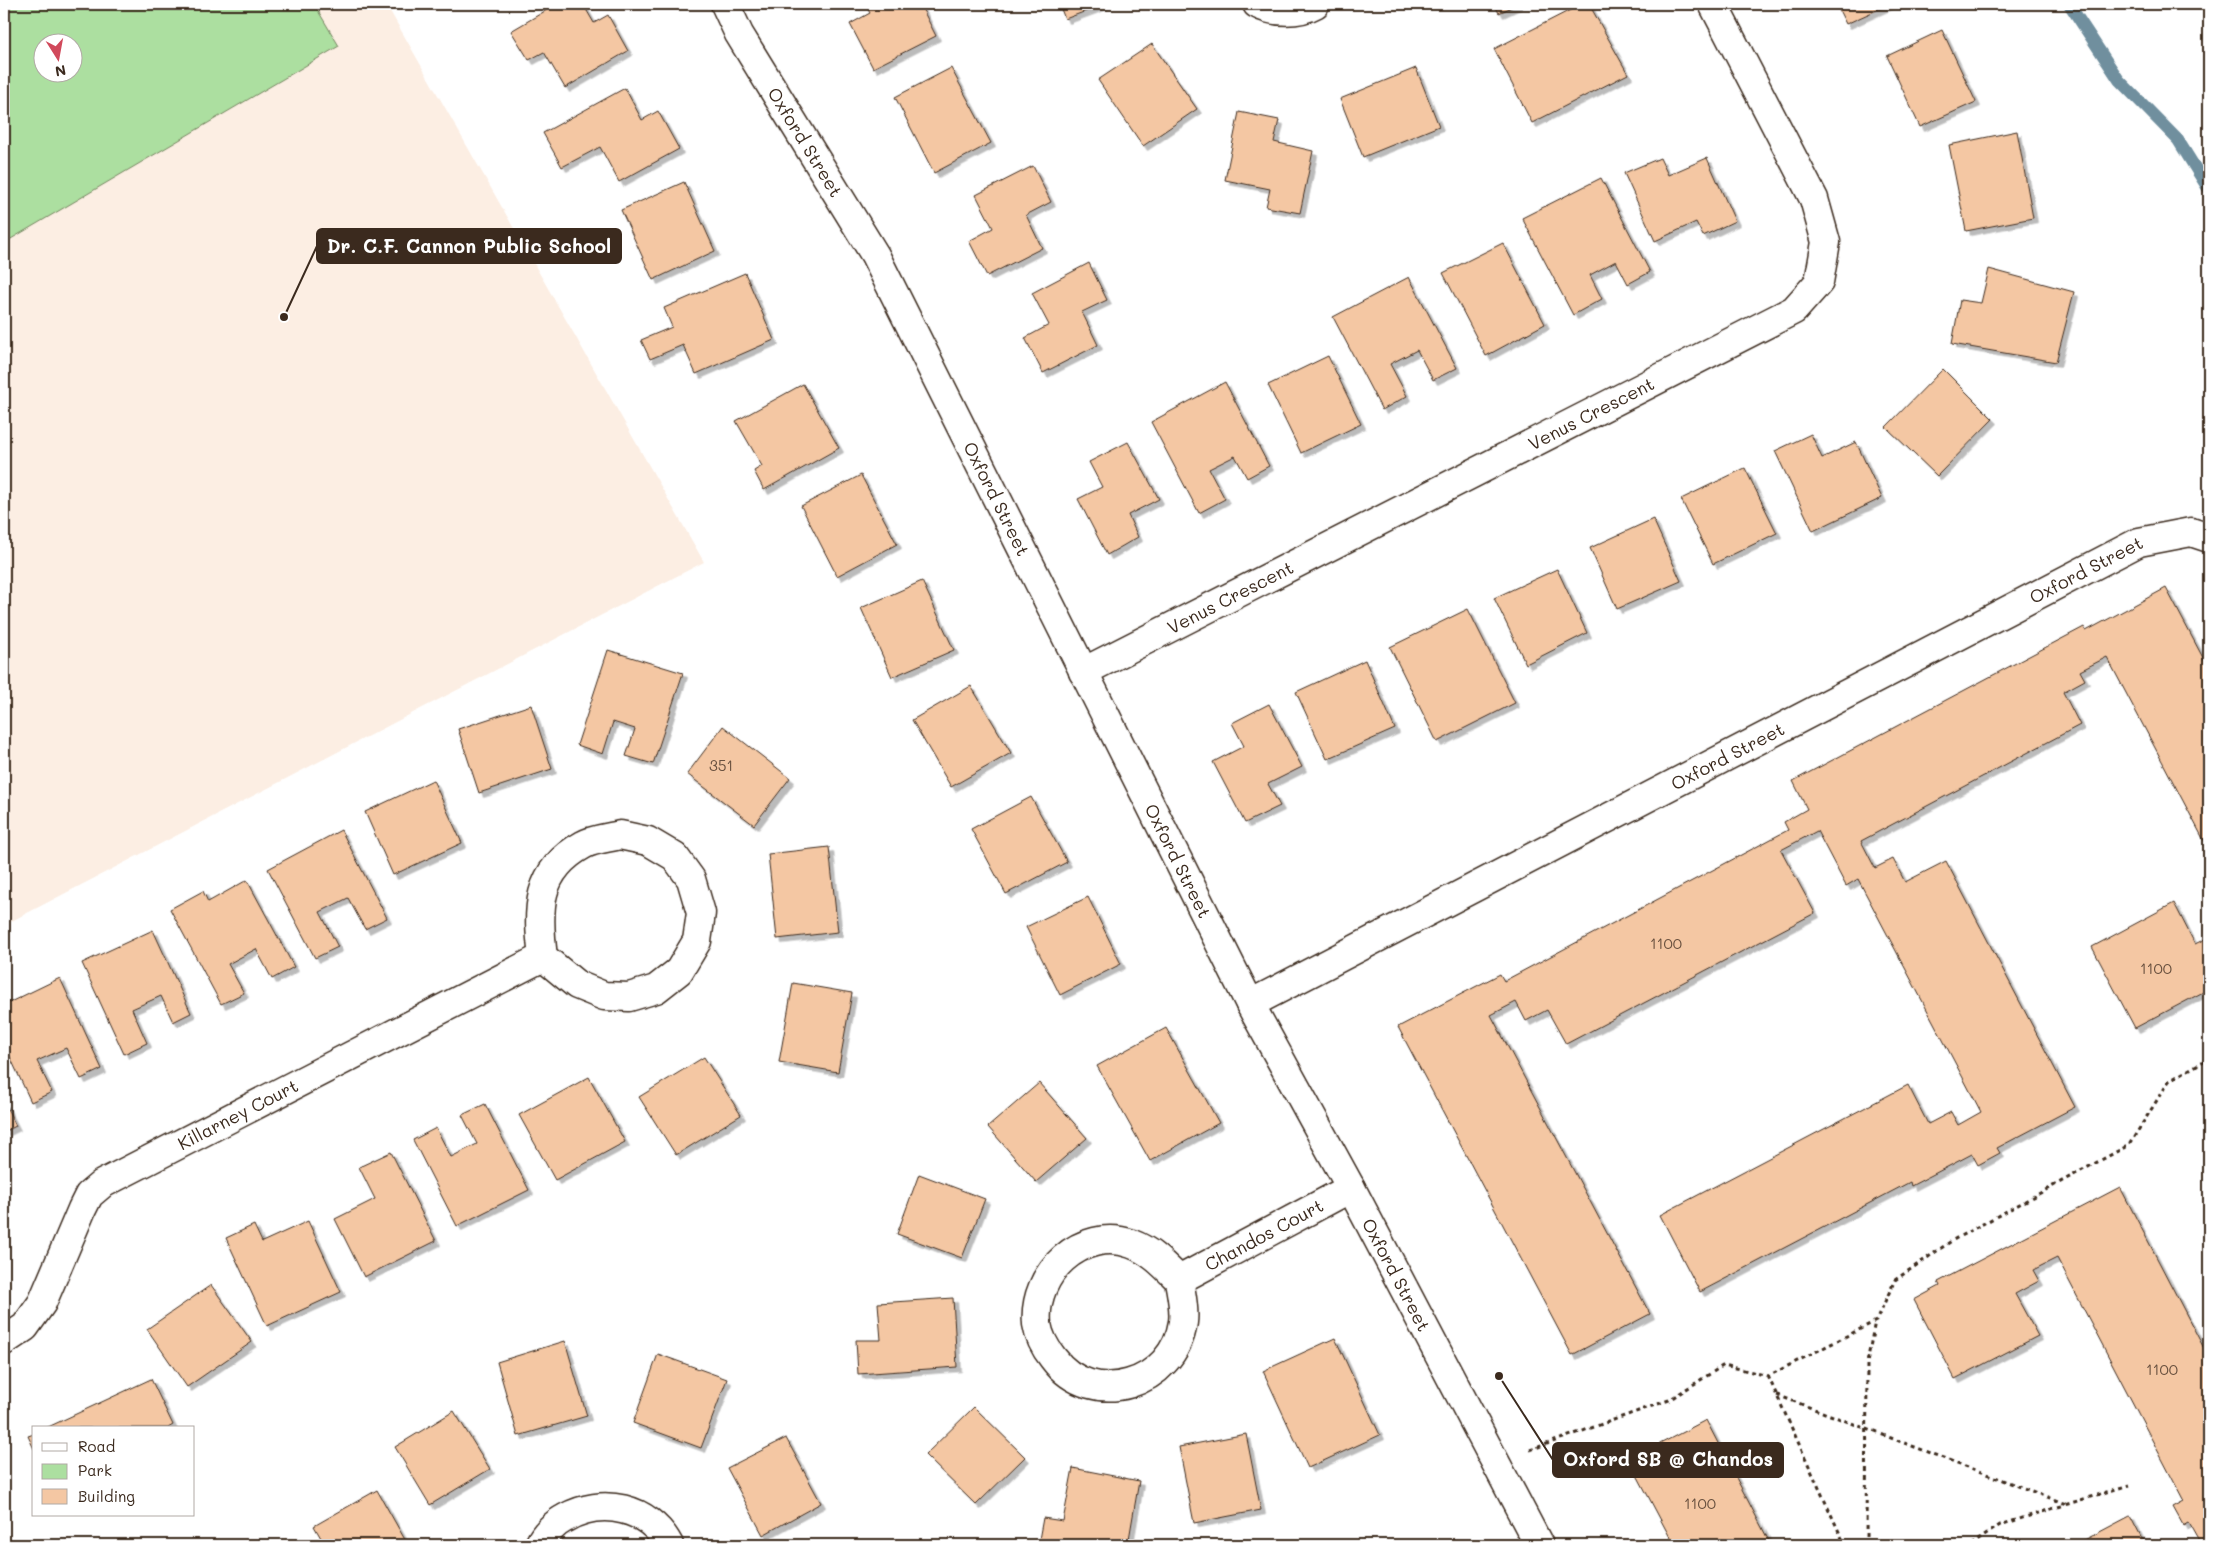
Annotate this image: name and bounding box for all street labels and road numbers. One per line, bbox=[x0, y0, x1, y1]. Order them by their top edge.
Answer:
street label: Oxford Street bbox=[763, 83, 848, 201]
street label: Venus Crescent bbox=[1524, 371, 1658, 456]
street label: Oxford Street bbox=[958, 437, 1036, 560]
street label: Oxford Street bbox=[2025, 530, 2147, 609]
street label: Venus Crescent bbox=[1163, 555, 1297, 639]
street label: Oxford Street bbox=[1667, 717, 1788, 795]
street label: Oxford Street bbox=[1140, 800, 1217, 922]
street label: Killarney Court bbox=[173, 1073, 302, 1155]
street label: Chandos Court bbox=[1200, 1193, 1327, 1276]
street label: Oxford Street bbox=[1357, 1214, 1436, 1335]

